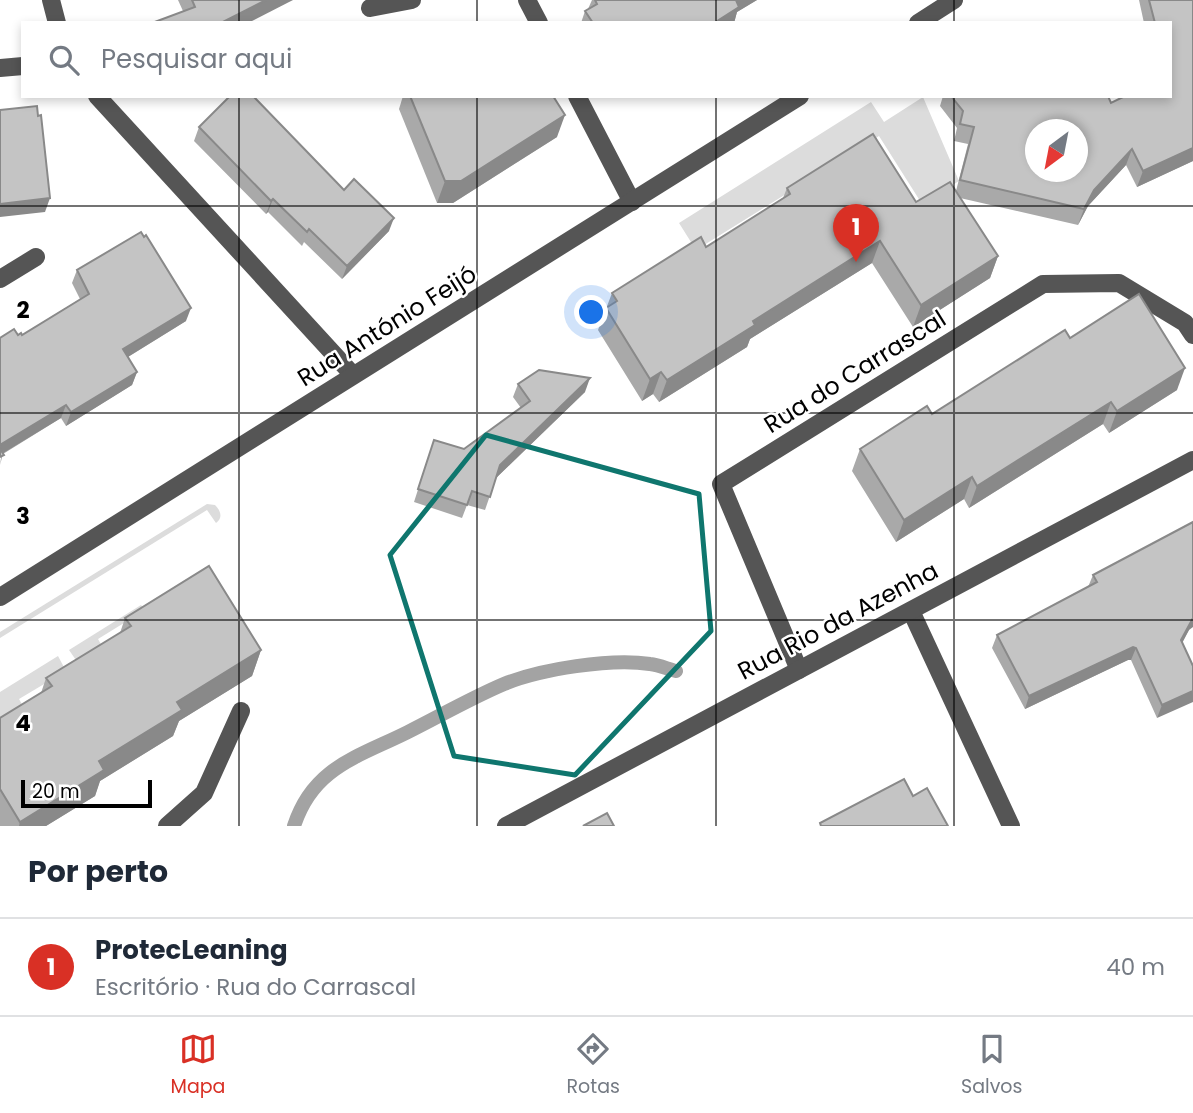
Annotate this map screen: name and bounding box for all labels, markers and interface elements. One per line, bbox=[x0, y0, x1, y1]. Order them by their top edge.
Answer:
search box bbox=[21, 21, 1172, 98]
icon: search bbox=[45, 41, 83, 79]
text: Pesquisar aqui bbox=[101, 41, 292, 77]
north arrow bbox=[1025, 119, 1088, 182]
pin: 1 bbox=[833, 204, 879, 262]
street label: Rua António Feijó bbox=[291, 257, 483, 394]
text: 2 bbox=[16, 294, 30, 326]
your location bbox=[574, 295, 608, 329]
street label: Rua do Carrascal bbox=[758, 302, 952, 441]
text: 3 bbox=[16, 500, 30, 532]
street label: Rua Rio da Azenha bbox=[732, 554, 944, 687]
text: 4 bbox=[15, 707, 31, 739]
scale bar bbox=[21, 777, 152, 809]
text: 20 m bbox=[32, 778, 80, 805]
text: Por perto bbox=[28, 850, 168, 893]
text: ProtecLeaning bbox=[95, 932, 288, 968]
text: 1 bbox=[47, 951, 55, 983]
text: 40 m bbox=[1106, 951, 1165, 983]
text: Escritório · Rua do Carrascal bbox=[95, 971, 416, 1003]
tab: Mapa bbox=[171, 1030, 225, 1101]
tab: Rotas bbox=[567, 1030, 620, 1101]
tab: Salvos bbox=[961, 1030, 1022, 1101]

